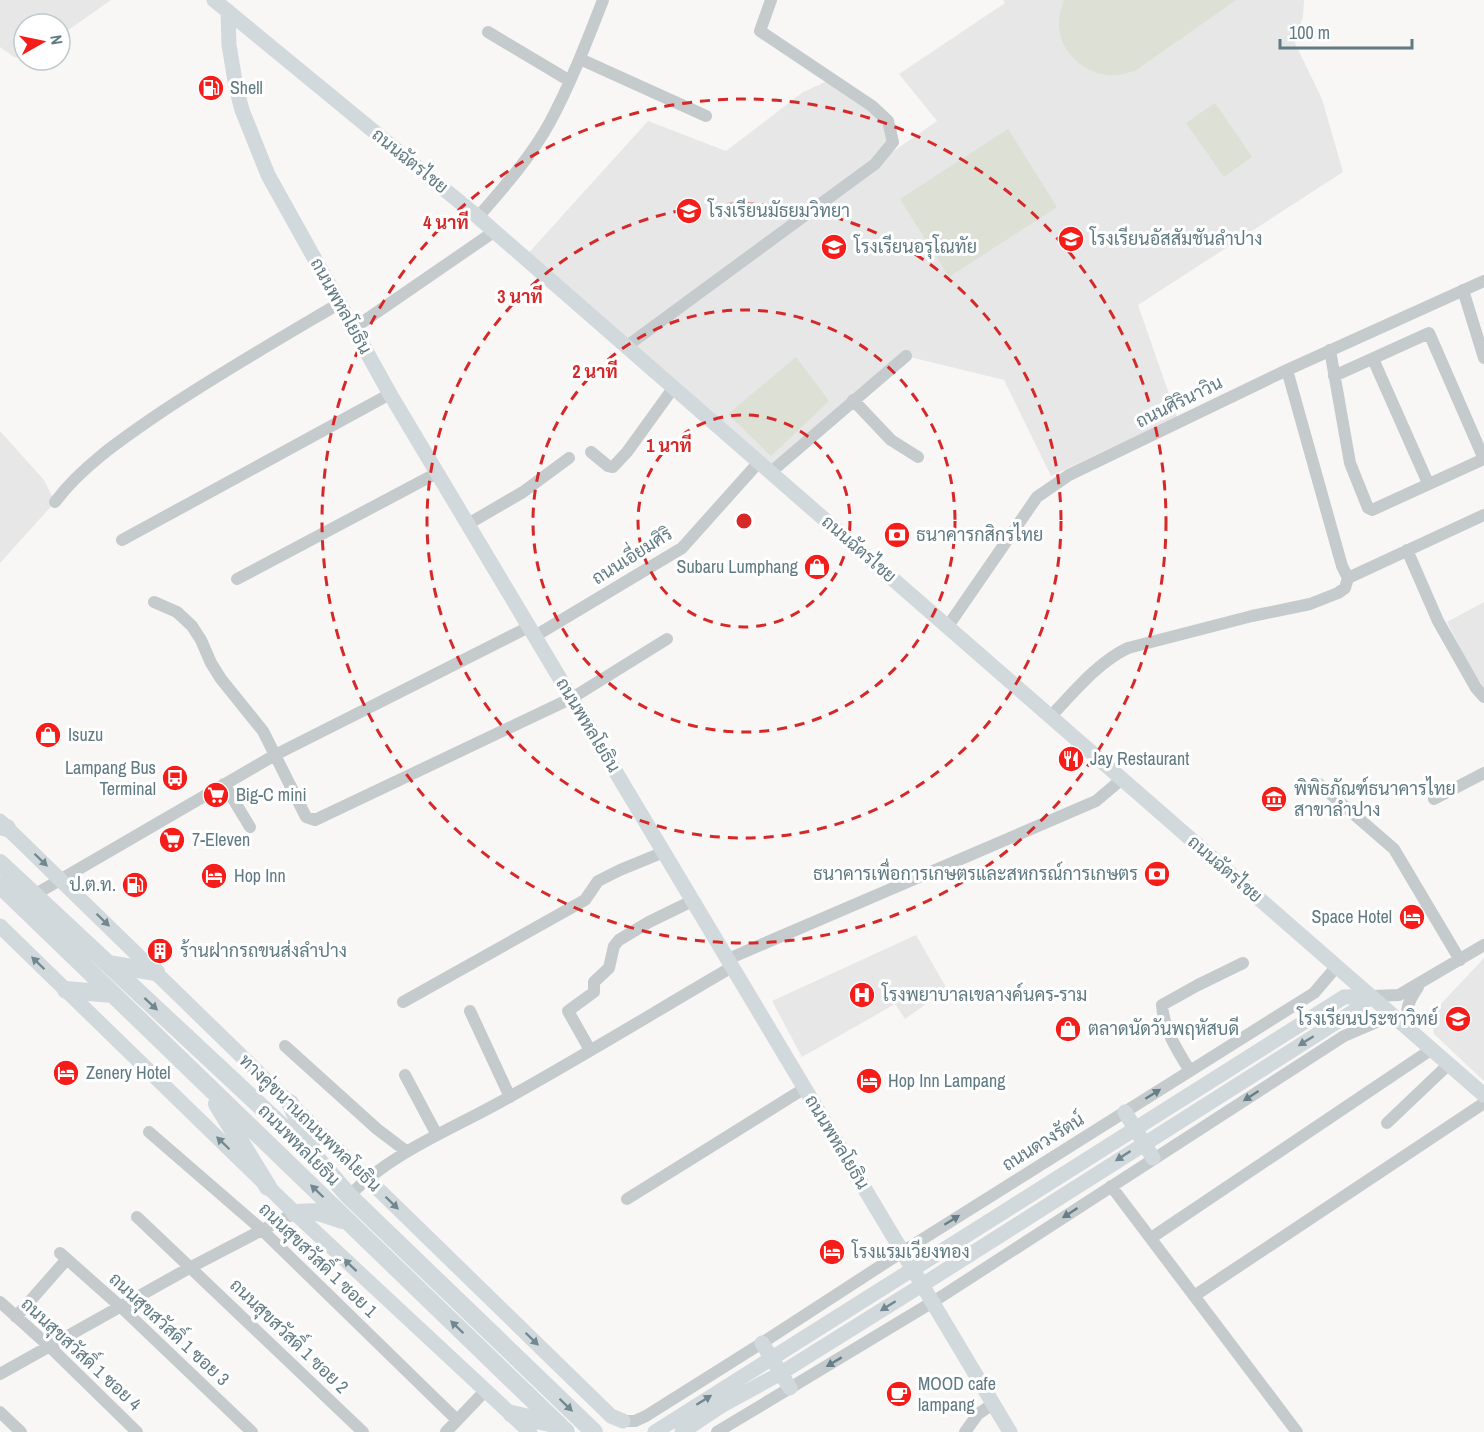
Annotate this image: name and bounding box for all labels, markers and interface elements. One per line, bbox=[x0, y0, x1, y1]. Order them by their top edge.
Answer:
north arrow bbox=[12, 12, 72, 72]
scale bar bbox=[1280, 12, 1412, 50]
text: 100 m bbox=[1289, 20, 1330, 45]
text: N bbox=[45, 33, 68, 46]
fuel station icon: Shell bbox=[196, 73, 226, 103]
place label: Shell bbox=[230, 75, 263, 100]
street label: ถนนฉัตรไชย bbox=[367, 122, 454, 199]
school or university icon: โรงเรียนมัธยมวิทยา bbox=[674, 196, 704, 226]
place label: โรงเรียนมัธยมวิทยา bbox=[707, 198, 850, 223]
text: 4 นาที bbox=[423, 210, 469, 235]
school or university icon: โรงเรียนอัสสัมชันลำปาง bbox=[1056, 224, 1086, 254]
place label: โรงเรียนอัสสัมชันลำปาง bbox=[1089, 226, 1263, 251]
school or university icon: โรงเรียนอรุโณทัย bbox=[819, 232, 849, 262]
place label: โรงเรียนอรุโณทัย bbox=[853, 234, 977, 259]
street label: ถนนพหลโยธิน bbox=[305, 253, 378, 358]
text: 3 นาที bbox=[497, 284, 543, 309]
text: 2 นาที bbox=[572, 359, 618, 384]
street label: ถนนศิรินาวิน bbox=[1131, 370, 1226, 433]
text: 1 นาที bbox=[646, 433, 692, 458]
street label: ถนนฉัตรไชย bbox=[817, 509, 902, 588]
centre of rings bbox=[734, 511, 754, 531]
street label: ถนนเอี่ยมศิริ bbox=[585, 518, 677, 590]
bank icon: ธนาคารกสิกรไทย bbox=[882, 520, 912, 550]
place label: ธนาคารกสิกรไทย bbox=[916, 522, 1043, 547]
shop icon: Subaru Lumphang bbox=[802, 552, 832, 582]
place label: Subaru Lumphang bbox=[677, 554, 799, 579]
street label: ถนนพหลโยธิน bbox=[550, 673, 627, 777]
shop icon: Isuzu bbox=[33, 720, 63, 750]
place label: Isuzu bbox=[68, 722, 103, 747]
restaurant icon: Jay Restaurant bbox=[1056, 744, 1086, 774]
place label: Jay Restaurant bbox=[1090, 746, 1189, 771]
place label: Lampang Bus Terminal bbox=[65, 755, 156, 801]
bus stop icon: Lampang Bus Terminal bbox=[160, 763, 190, 793]
place label: พิพิธภัณฑ์ธนาคารไทย สาขาลำปาง bbox=[1294, 776, 1456, 822]
supermarket icon: Big-C mini bbox=[201, 780, 231, 810]
place label: Big-C mini bbox=[236, 782, 307, 807]
museum icon: พิพิธภัณฑ์ธนาคารไทย สาขาลำปาง bbox=[1259, 784, 1289, 814]
supermarket icon: 7-Eleven bbox=[157, 825, 187, 855]
place label: 7-Eleven bbox=[192, 827, 250, 852]
street label: ถนนฉัตรไชย bbox=[1183, 829, 1268, 908]
one-way arrow bbox=[34, 853, 49, 867]
place label: ธนาคารเพื่อการเกษตรและสหกรณ์การเกษตร bbox=[813, 858, 1138, 886]
bank icon: ธนาคารเพื่อการเกษตรและสหกรณ์การเกษตร bbox=[1142, 859, 1172, 889]
hotel icon: Hop Inn bbox=[199, 861, 229, 891]
place label: Hop Inn bbox=[234, 863, 286, 888]
fuel station icon: ป.ต.ท. bbox=[120, 870, 150, 900]
place label: ป.ต.ท. bbox=[69, 872, 116, 897]
hotel icon: Space Hotel bbox=[1397, 902, 1427, 932]
place label: Space Hotel bbox=[1312, 904, 1392, 929]
one-way arrow bbox=[95, 912, 109, 926]
building icon: ร้านฝากรถขนส่งลำปาง bbox=[145, 936, 175, 966]
place label: ร้านฝากรถขนส่งลำปาง bbox=[180, 938, 347, 963]
one-way arrow bbox=[32, 956, 46, 970]
hospital icon: โรงพยาบาลเขลางค์นคร-ราม bbox=[847, 980, 877, 1010]
place label: โรงพยาบาลเขลางค์นคร-ราม bbox=[881, 982, 1087, 1007]
one-way arrow bbox=[143, 997, 158, 1010]
school or university icon: โรงเรียนประชาวิทย์ bbox=[1443, 1004, 1473, 1034]
place label: โรงเรียนประชาวิทย์ bbox=[1296, 1006, 1438, 1031]
shop icon: ตลาดนัดวันพฤหัสบดี bbox=[1053, 1014, 1083, 1044]
place label: ตลาดนัดวันพฤหัสบดี bbox=[1088, 1016, 1239, 1041]
one-way arrow bbox=[1298, 1035, 1314, 1046]
street label: ทางคู่ขนานถนนพหลโยธิน bbox=[235, 1050, 385, 1196]
hotel icon: Zenery Hotel bbox=[51, 1058, 81, 1088]
place label: Zenery Hotel bbox=[86, 1060, 171, 1085]
hotel icon: Hop Inn Lampang bbox=[854, 1066, 884, 1096]
place label: Hop Inn Lampang bbox=[888, 1068, 1006, 1093]
one-way arrow bbox=[1145, 1089, 1161, 1100]
street label: ถนนพหลโยธิน bbox=[799, 1090, 876, 1194]
one-way arrow bbox=[1243, 1090, 1259, 1101]
street label: ถนนพหลโยธิน bbox=[254, 1100, 344, 1190]
street label: ถนนดวงรัตน์ bbox=[997, 1106, 1089, 1177]
one-way arrow bbox=[216, 1136, 230, 1150]
one-way arrow bbox=[1115, 1150, 1131, 1161]
one-way arrow bbox=[310, 1185, 324, 1199]
street label: ถนนสุขสวัสดิ์ 1 ซอย 1 bbox=[254, 1194, 386, 1323]
one-way arrow bbox=[385, 1196, 400, 1210]
one-way arrow bbox=[1062, 1207, 1078, 1219]
one-way arrow bbox=[944, 1215, 961, 1226]
hotel icon: โรงแรมเวียงทอง bbox=[817, 1237, 847, 1267]
place label: โรงแรมเวียงทอง bbox=[851, 1239, 970, 1264]
one-way arrow bbox=[343, 1258, 358, 1272]
street label: ถนนสุขสวัสดิ์ 1 ซอย 3 bbox=[104, 1264, 237, 1391]
street label: ถนนสุขสวัสดิ์ 1 ซอย 2 bbox=[225, 1270, 356, 1399]
street label: ถนนสุขสวัสดิ์ 1 ซอย 4 bbox=[16, 1289, 149, 1416]
one-way arrow bbox=[880, 1300, 896, 1311]
one-way arrow bbox=[450, 1320, 464, 1334]
one-way arrow bbox=[524, 1332, 539, 1346]
one-way arrow bbox=[826, 1356, 842, 1367]
place label: MOOD cafe lampang bbox=[918, 1371, 996, 1417]
cafe icon: MOOD cafe lampang bbox=[884, 1379, 914, 1409]
one-way arrow bbox=[696, 1395, 712, 1406]
one-way arrow bbox=[558, 1398, 573, 1411]

